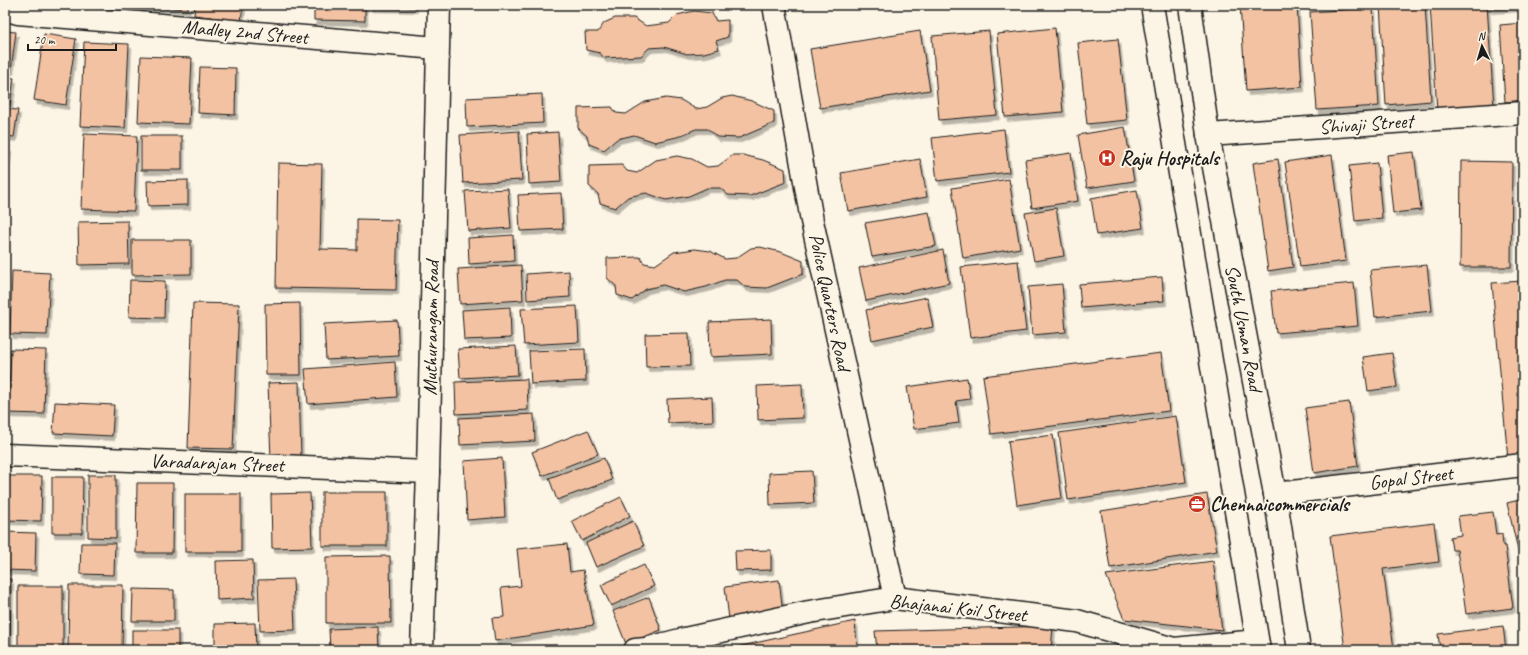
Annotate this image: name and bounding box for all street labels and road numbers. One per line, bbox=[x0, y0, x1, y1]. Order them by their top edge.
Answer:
street label: Madley 2nd Street bbox=[181, 14, 311, 50]
street label: Shivaji Street bbox=[1318, 108, 1417, 140]
street label: Police Quarters Road bbox=[803, 231, 857, 376]
street label: Muthurangam Road bbox=[417, 257, 445, 396]
street label: South Usman Road bbox=[1219, 263, 1269, 396]
street label: Varadarajan Street bbox=[150, 448, 287, 478]
street label: Gopal Street bbox=[1368, 460, 1456, 496]
street label: Bhajanai Koil Street bbox=[888, 588, 1030, 628]

